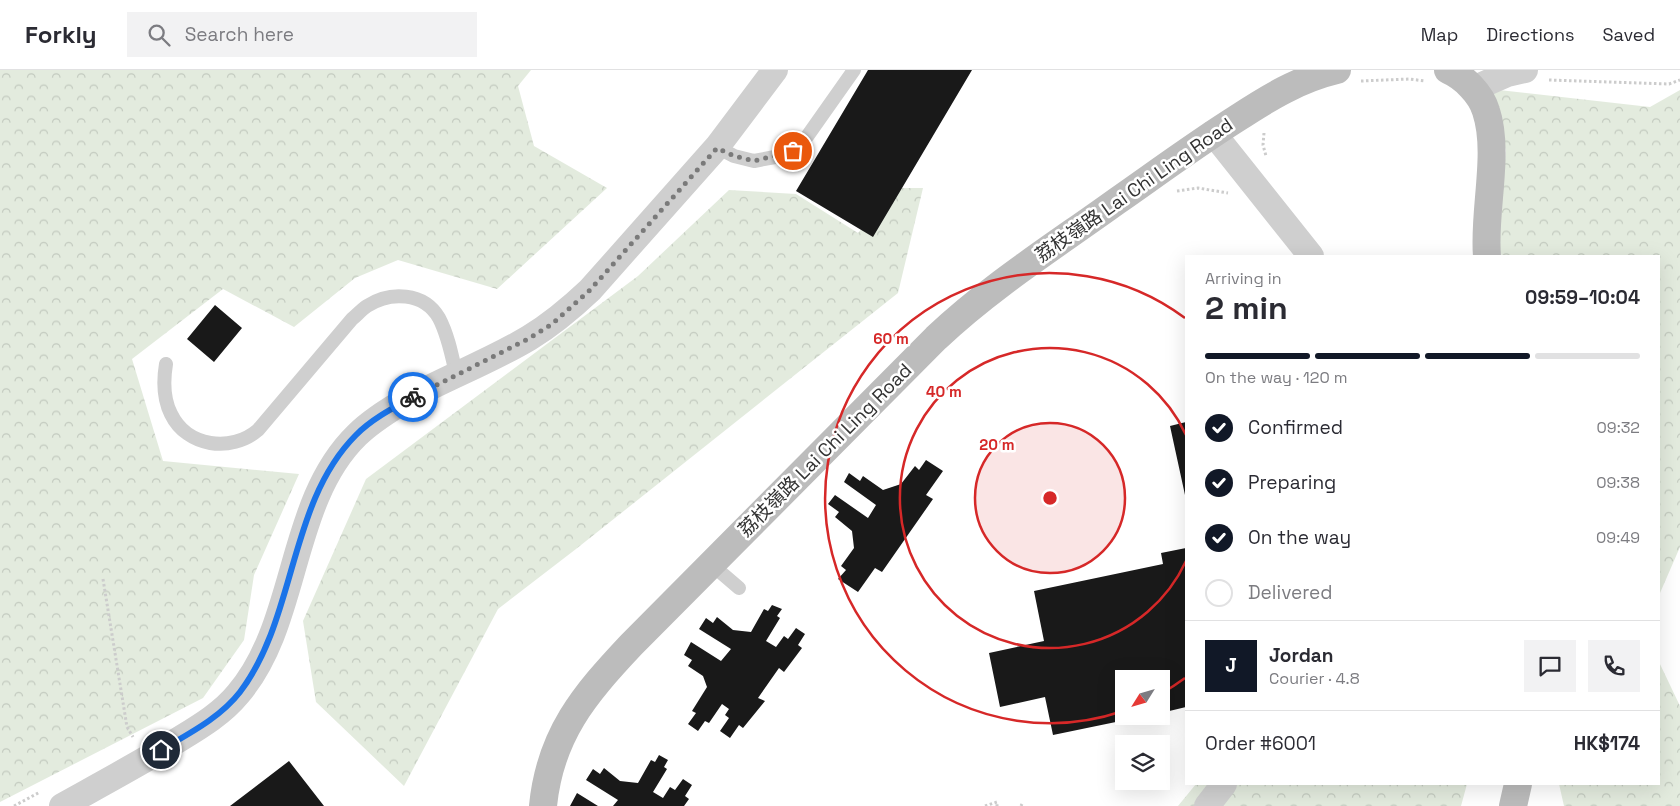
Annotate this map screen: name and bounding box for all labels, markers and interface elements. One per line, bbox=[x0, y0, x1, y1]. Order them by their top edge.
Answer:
search box bbox=[127, 12, 477, 57]
text: Forkly bbox=[25, 19, 97, 50]
icon: search bbox=[145, 21, 173, 49]
text: Search here bbox=[185, 22, 294, 47]
text: Map bbox=[1421, 23, 1458, 46]
text: Directions bbox=[1486, 23, 1575, 46]
text: Saved bbox=[1603, 23, 1655, 46]
street label: 荔枝嶺路 Lai Chi Ling Road bbox=[1030, 112, 1238, 268]
pin bbox=[772, 130, 814, 172]
icon: bag bbox=[779, 137, 807, 165]
text: Arriving in bbox=[1205, 268, 1282, 289]
text: 09:59–10:04 bbox=[1525, 285, 1640, 310]
text: 2 min bbox=[1205, 288, 1288, 328]
text: 60 m bbox=[873, 329, 909, 348]
street label: 荔枝嶺路 Lai Chi Ling Road bbox=[733, 358, 917, 542]
text: On the way · 120 m bbox=[1205, 367, 1348, 388]
courier bbox=[388, 372, 438, 422]
text: 40 m bbox=[926, 382, 962, 401]
icon: bike bbox=[399, 383, 427, 411]
icon: check bbox=[1205, 414, 1233, 442]
text: Confirmed bbox=[1248, 415, 1343, 440]
text: 09:32 bbox=[1597, 417, 1640, 438]
text: 20 m bbox=[979, 435, 1015, 454]
icon: check bbox=[1205, 469, 1233, 497]
text: Preparing bbox=[1248, 470, 1336, 495]
text: 09:38 bbox=[1596, 472, 1640, 493]
centre of rings bbox=[1041, 489, 1059, 507]
icon: check bbox=[1205, 524, 1233, 552]
text: On the way bbox=[1248, 525, 1351, 550]
text: 09:49 bbox=[1596, 527, 1640, 548]
text: Delivered bbox=[1248, 580, 1333, 605]
button: chat bbox=[1524, 640, 1576, 692]
button: phone bbox=[1588, 640, 1640, 692]
text: Jordan bbox=[1269, 643, 1334, 668]
text: J bbox=[1225, 653, 1237, 678]
text: Courier · 4.8 bbox=[1269, 668, 1360, 689]
north arrow bbox=[1115, 670, 1170, 725]
map controls bbox=[1115, 670, 1170, 790]
pin bbox=[140, 729, 182, 771]
text: Order #6001 bbox=[1205, 731, 1316, 756]
text: HK$174 bbox=[1574, 731, 1640, 756]
button: layers bbox=[1115, 735, 1170, 790]
icon: home bbox=[147, 736, 175, 764]

